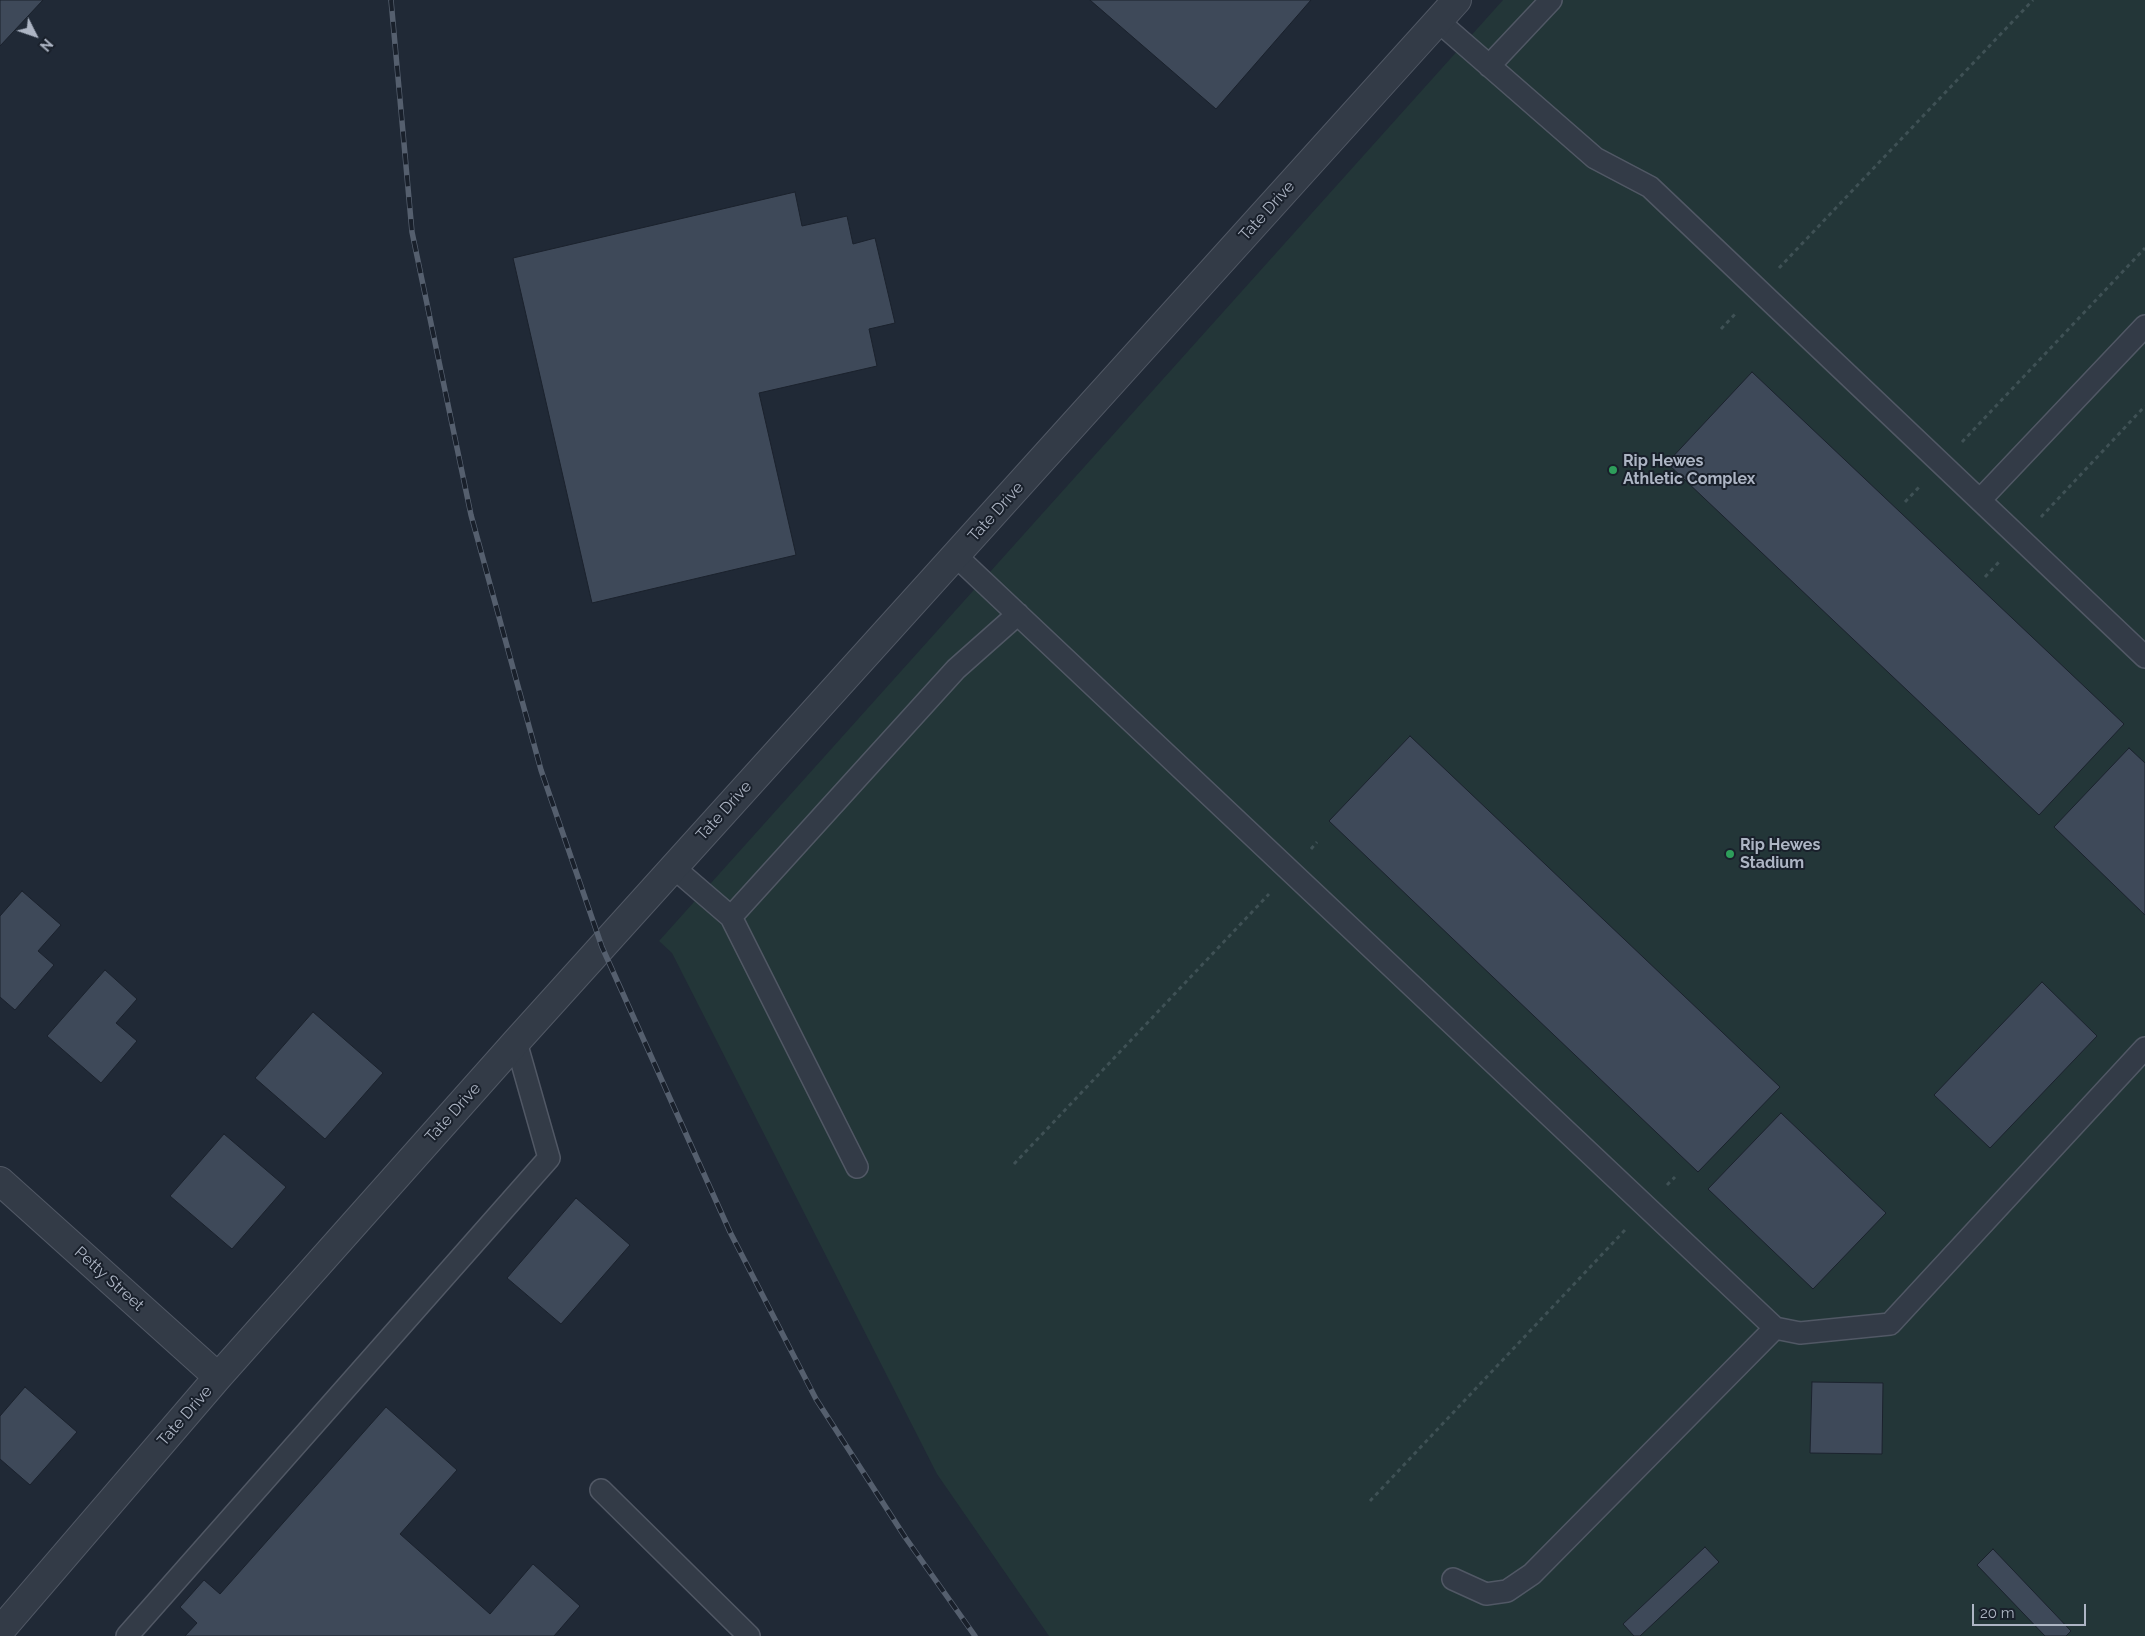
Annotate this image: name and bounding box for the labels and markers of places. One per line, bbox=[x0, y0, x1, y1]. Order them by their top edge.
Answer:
place label: Rip Hewes Athletic Complex bbox=[1623, 451, 1755, 489]
marker: Rip Hewes Athletic Complex bbox=[1607, 464, 1619, 476]
place label: Rip Hewes Stadium bbox=[1740, 835, 1820, 873]
marker: Rip Hewes Stadium bbox=[1724, 848, 1736, 860]

